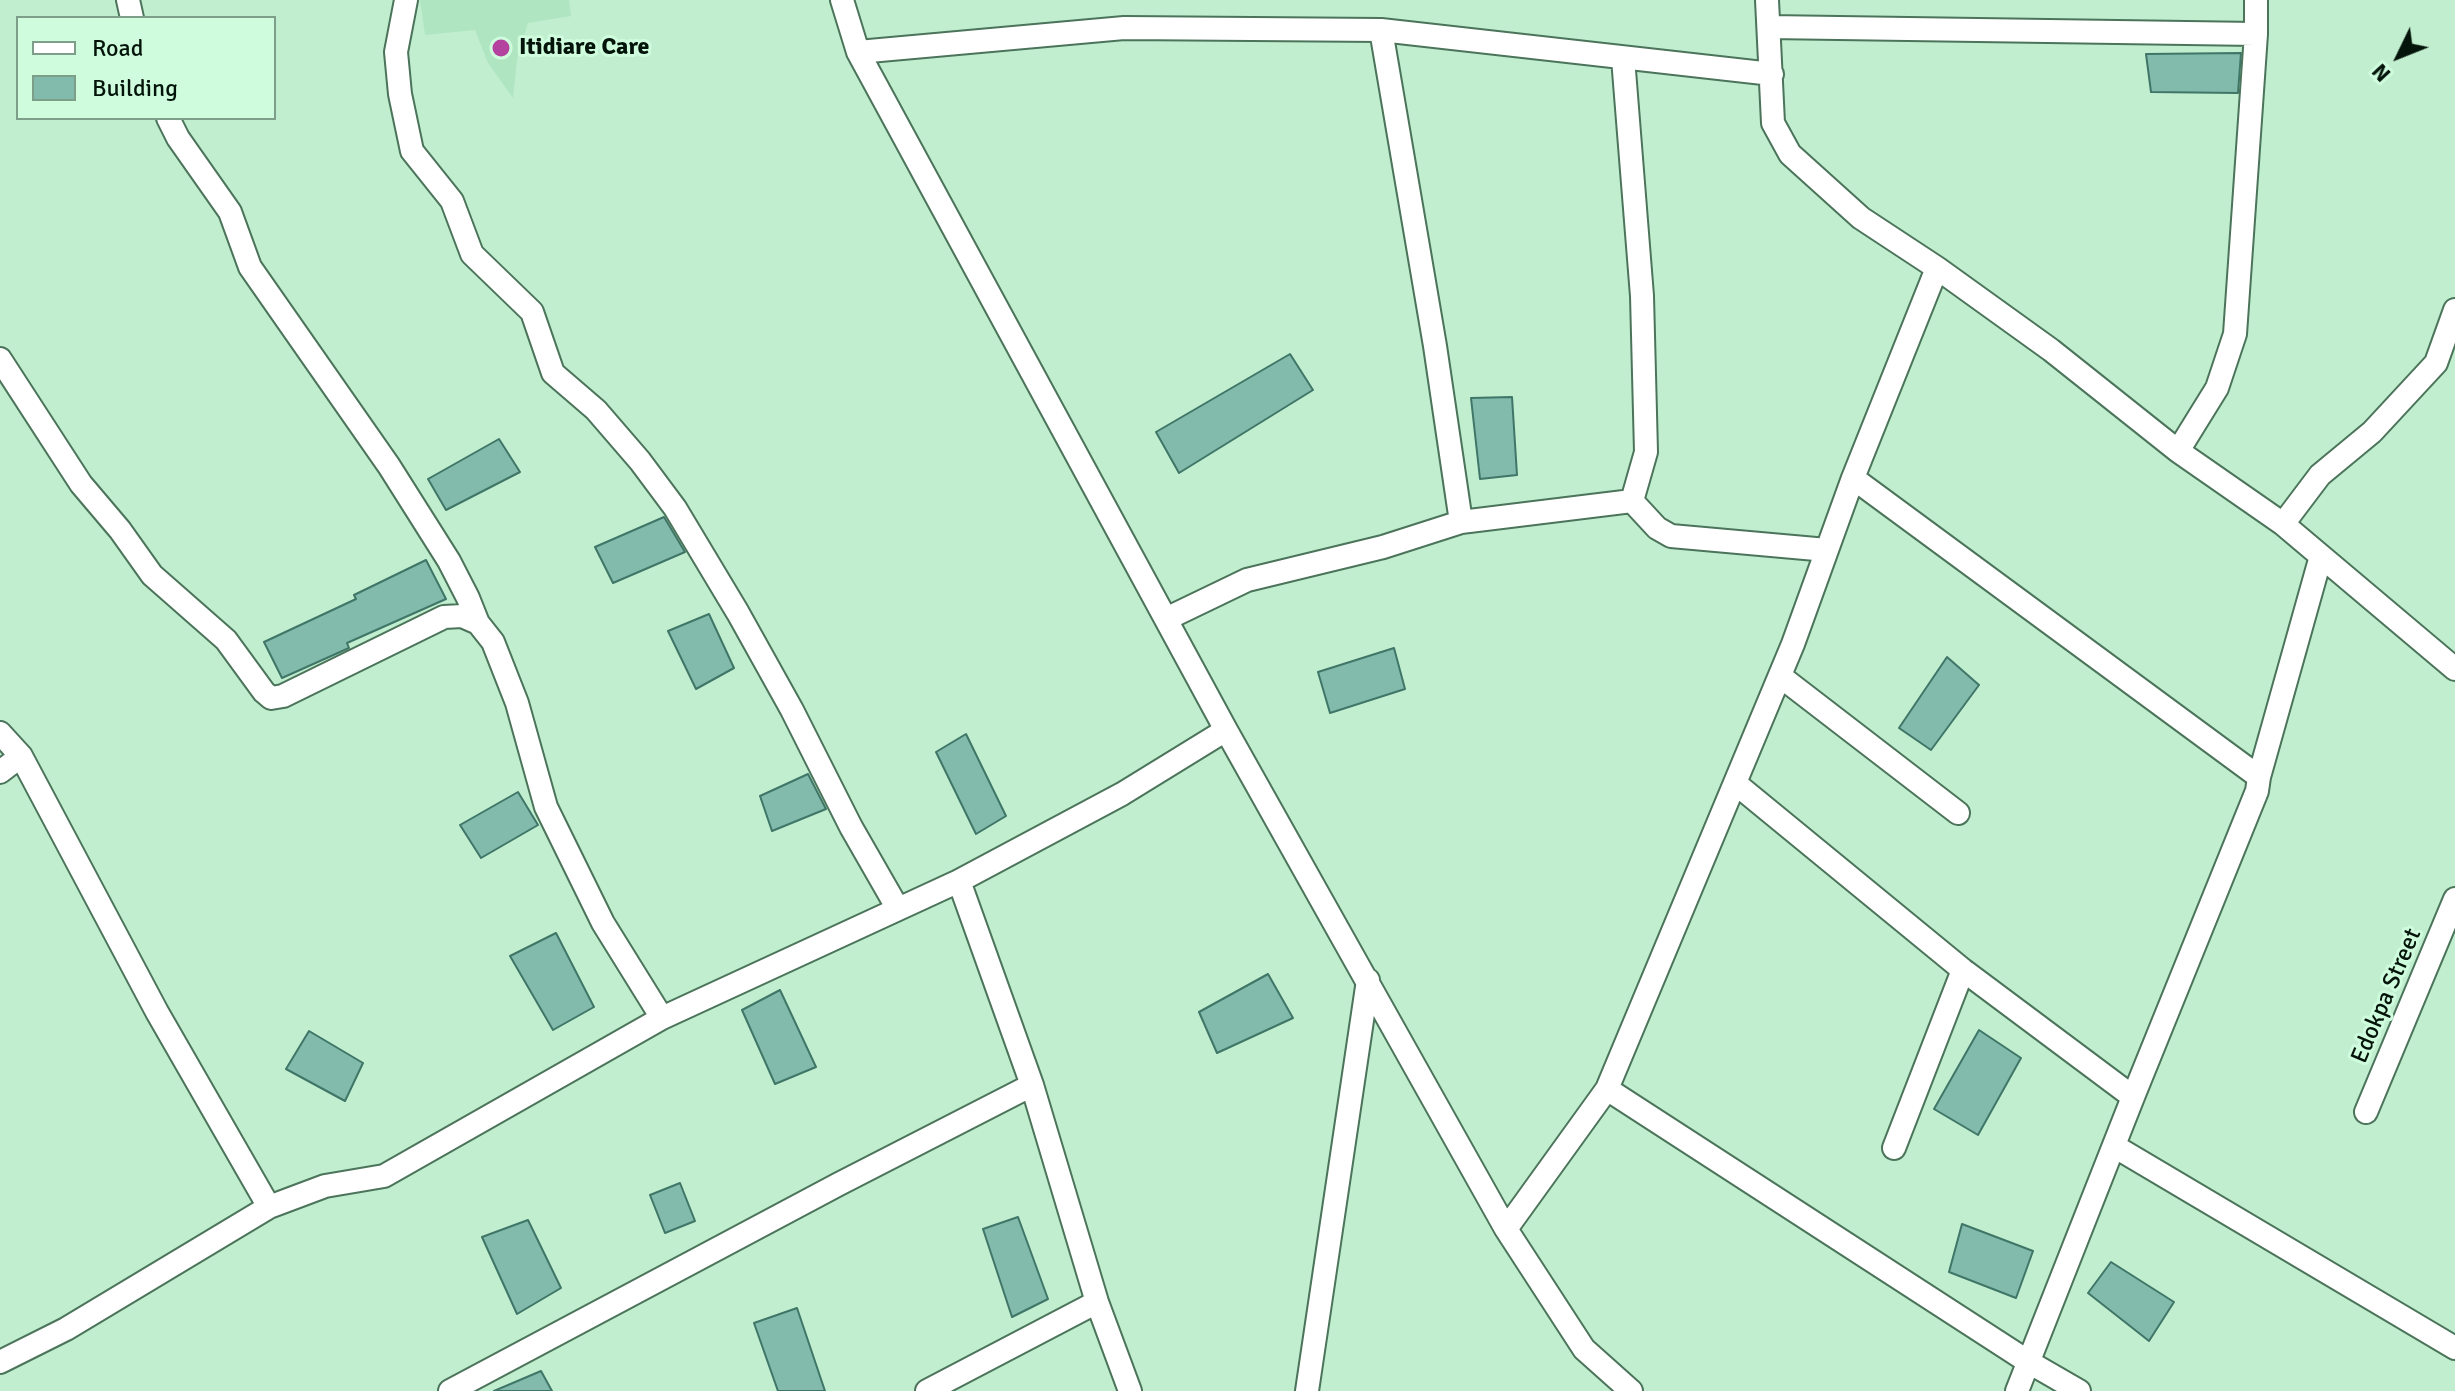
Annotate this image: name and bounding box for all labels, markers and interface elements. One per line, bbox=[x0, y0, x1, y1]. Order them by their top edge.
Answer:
legend bbox=[16, 16, 276, 120]
north arrow bbox=[2359, 16, 2439, 96]
text: Road bbox=[92, 33, 143, 63]
place label: Itidiare Care bbox=[519, 34, 649, 62]
marker: Itidiare Care bbox=[490, 37, 512, 59]
text: N bbox=[2366, 58, 2396, 88]
text: Building bbox=[92, 73, 178, 103]
street label: Edokpa Street bbox=[2346, 924, 2428, 1068]

